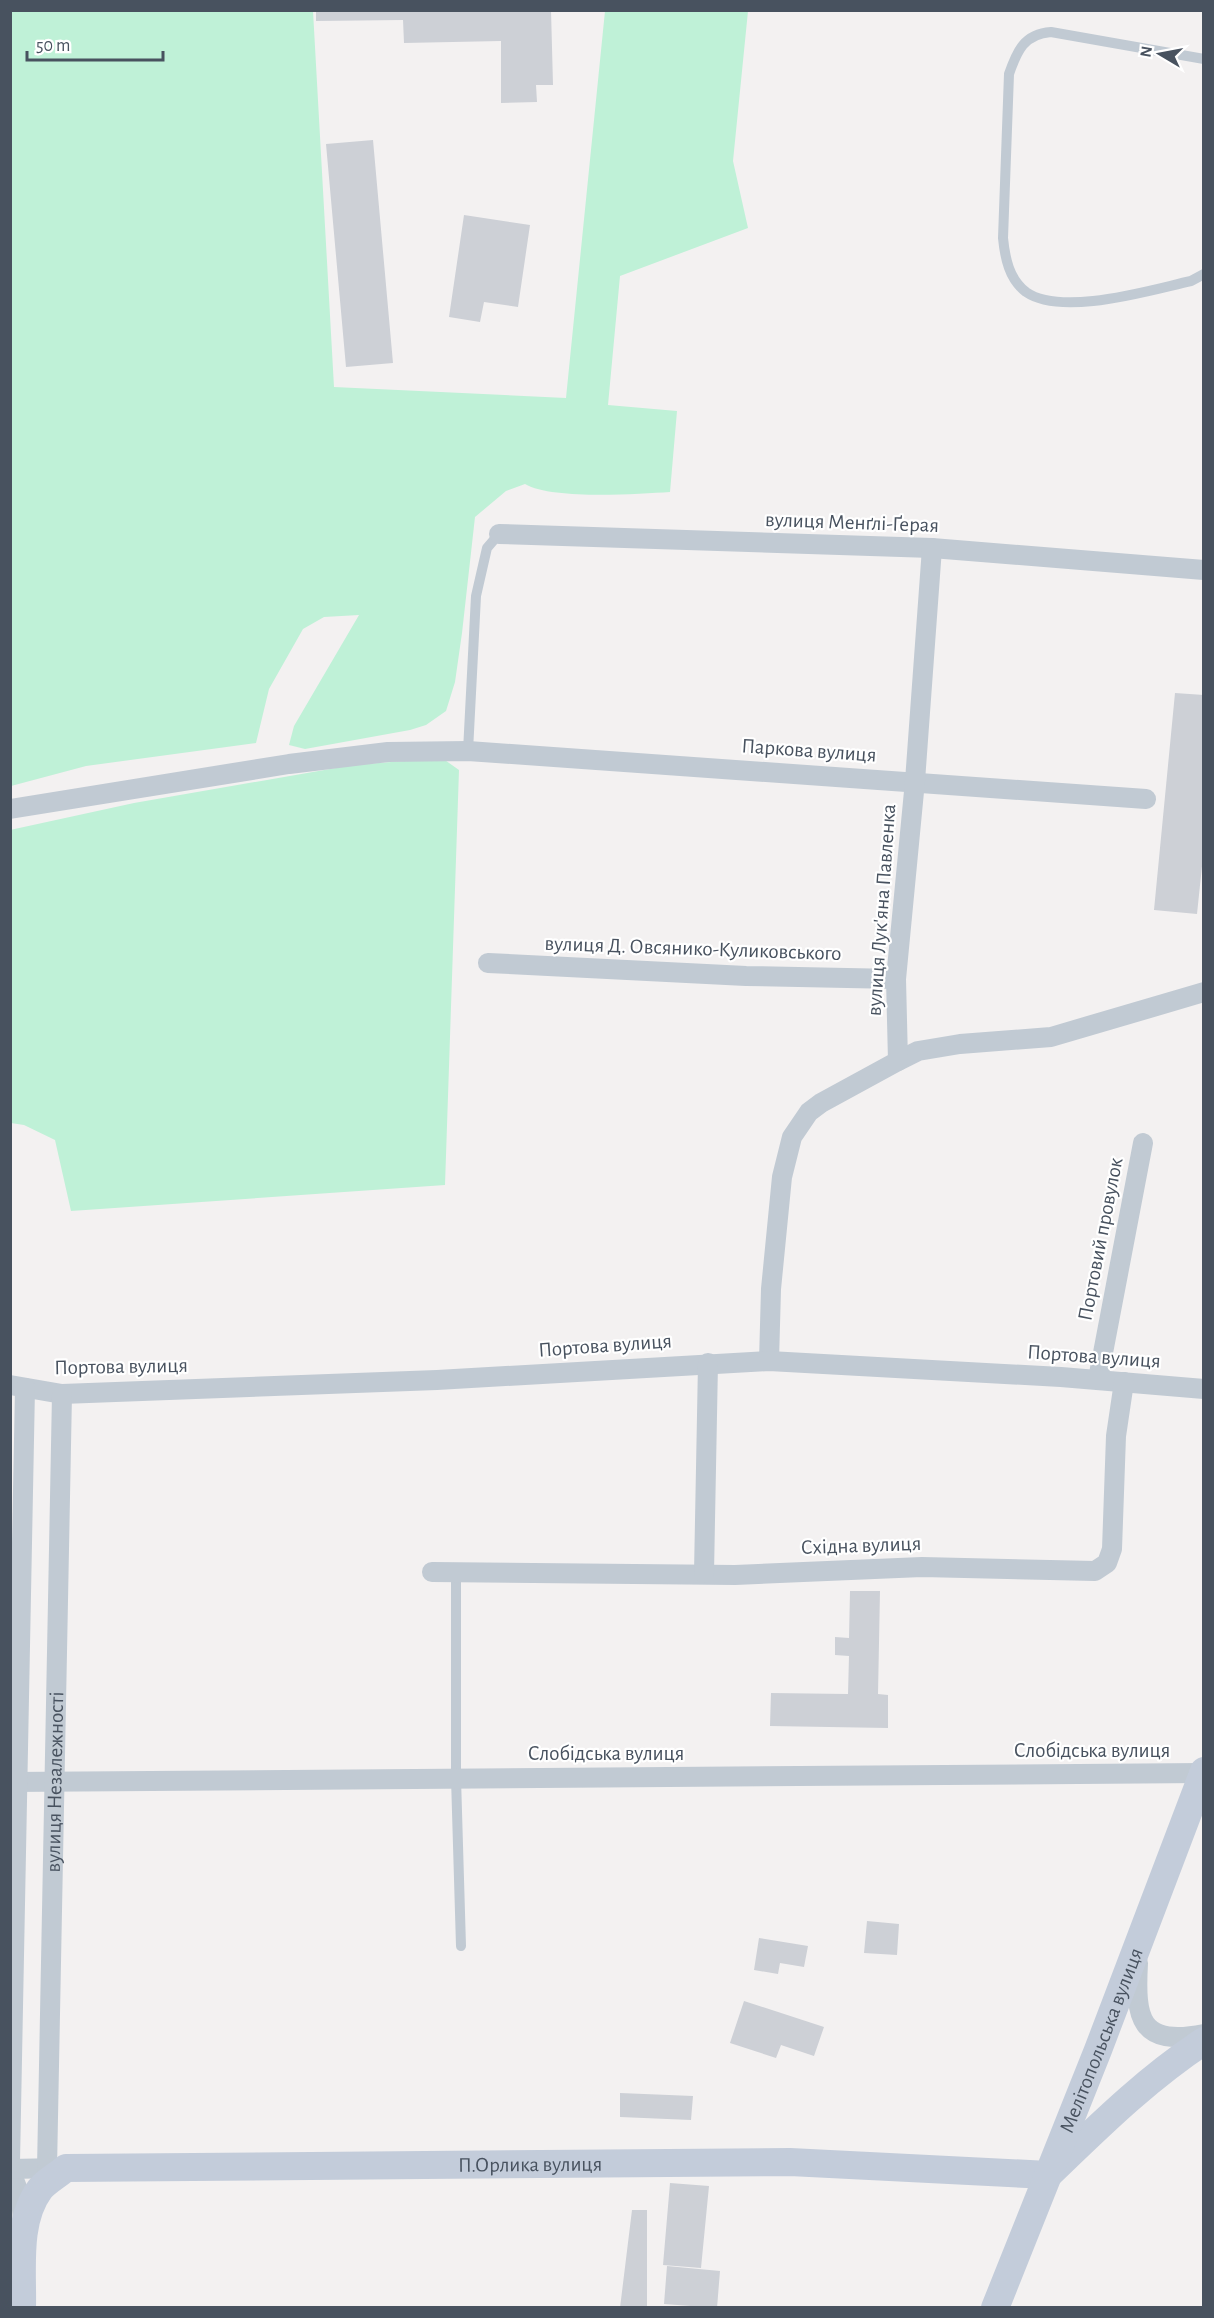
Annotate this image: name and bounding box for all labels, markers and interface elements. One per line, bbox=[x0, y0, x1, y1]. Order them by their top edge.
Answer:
scale bar bbox=[27, 24, 164, 62]
north arrow bbox=[1130, 24, 1190, 84]
text: 50 m bbox=[36, 37, 70, 55]
text: N bbox=[1137, 45, 1155, 58]
street label: вулиця Менґлі-Ґерая bbox=[765, 509, 939, 536]
street label: Паркова вулиця bbox=[741, 735, 877, 766]
street label: вулиця Лук'яна Павленка bbox=[864, 803, 899, 1017]
street label: вулиця Д. Овсянико-Куликовського bbox=[544, 933, 842, 964]
street label: Портовий провулок bbox=[1074, 1155, 1127, 1322]
street label: Портова вулиця bbox=[537, 1330, 673, 1361]
street label: Портова вулиця bbox=[1026, 1341, 1162, 1372]
street label: Портова вулиця bbox=[54, 1355, 188, 1378]
street label: Східна вулиця bbox=[800, 1533, 922, 1558]
street label: вулиця Незалежності bbox=[43, 1691, 67, 1873]
street label: Слобідська вулиця bbox=[1014, 1740, 1170, 1761]
street label: Слобідська вулиця bbox=[528, 1743, 684, 1764]
street label: Мелітопольська вулиця bbox=[1056, 1945, 1147, 2136]
street label: П.Орлика вулиця bbox=[458, 2154, 602, 2176]

